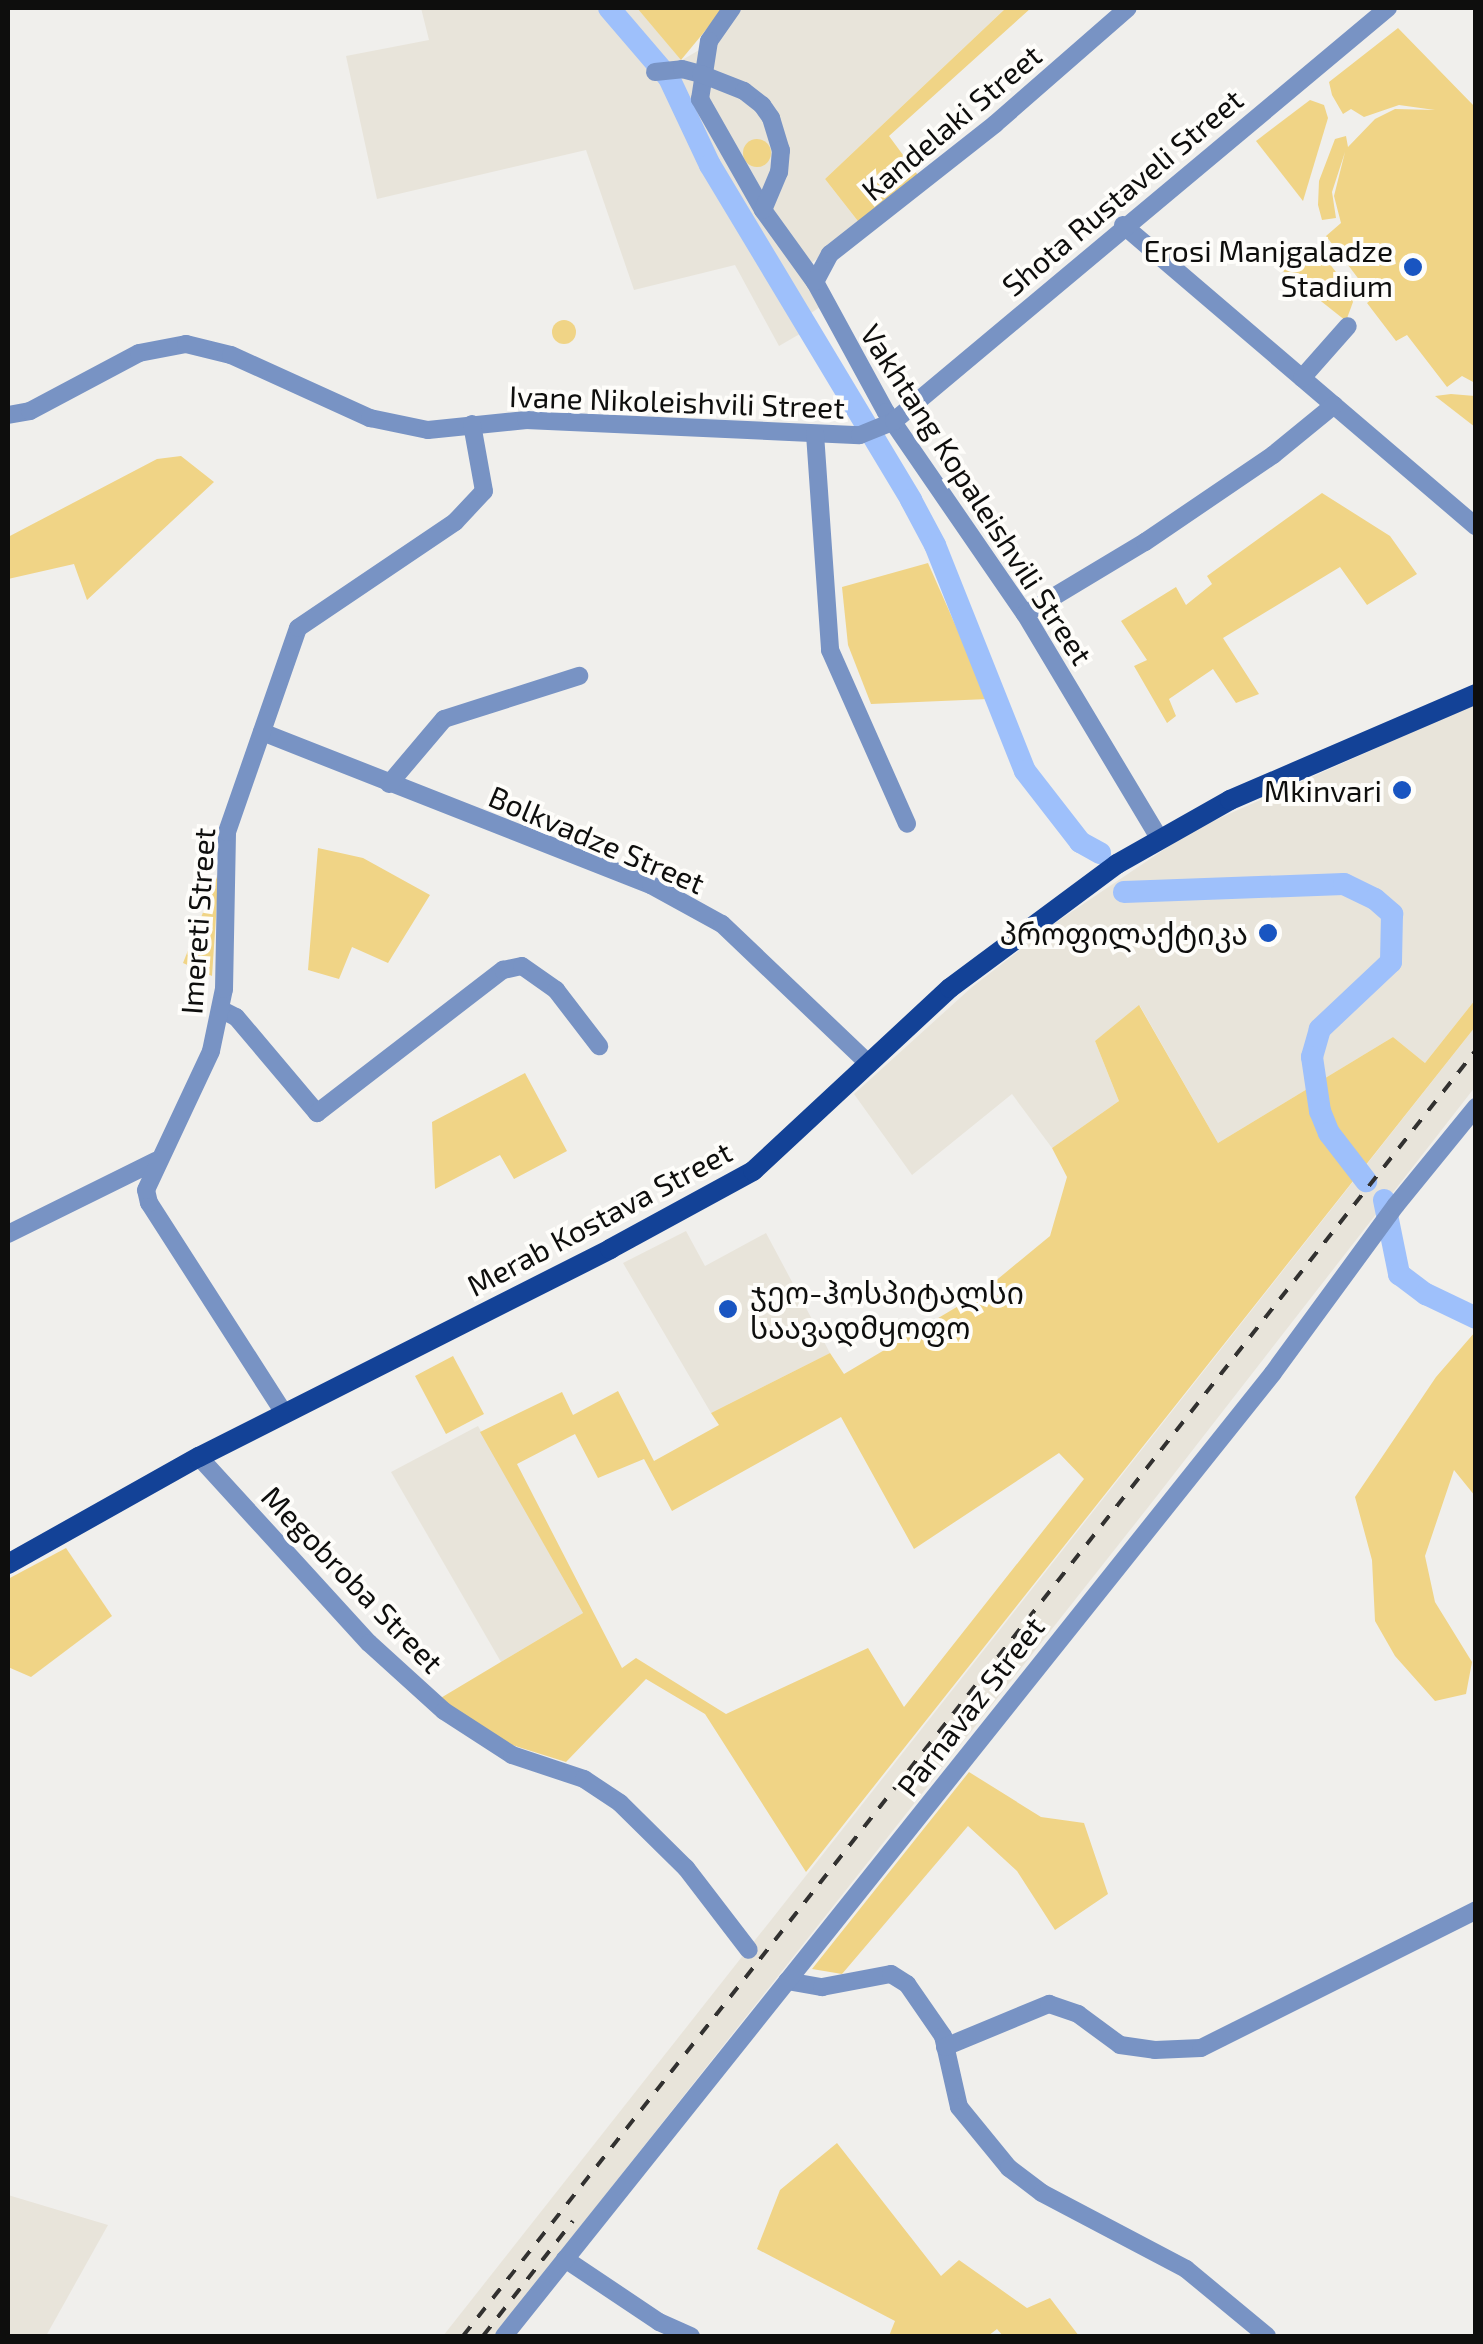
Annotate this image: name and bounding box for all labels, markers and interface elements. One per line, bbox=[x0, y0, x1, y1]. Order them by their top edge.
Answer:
street label: Kandelaki Street bbox=[854, 37, 1048, 207]
street label: Shota Rustaveli Street bbox=[994, 81, 1250, 303]
place label: Erosi Manjgaladze Stadium bbox=[1143, 232, 1393, 302]
marker: Erosi Manjgaladze Stadium bbox=[1402, 256, 1424, 278]
street label: Vakhtang Kopaleishvili Street bbox=[853, 317, 1101, 671]
street label: Ivane Nikoleishvili Street bbox=[509, 377, 845, 425]
place label: Mkinvari bbox=[1264, 772, 1382, 808]
street label: Bolkvadze Street bbox=[484, 777, 710, 901]
marker: Mkinvari bbox=[1391, 779, 1413, 801]
street label: Imereti Street bbox=[173, 827, 221, 1015]
place label: პროფილაქტიკა bbox=[1000, 915, 1248, 951]
marker: პროფილაქტიკა bbox=[1257, 922, 1279, 944]
street label: Merab Kostava Street bbox=[461, 1133, 737, 1303]
place label: ჯეო-ჰოსპიტალსი საავადმყოფო bbox=[750, 1274, 1024, 1344]
marker: ჯეო-ჰოსპიტალსი საავადმყოფო bbox=[715, 1296, 741, 1322]
street label: Megobroba Street bbox=[255, 1478, 451, 1680]
street label: Parnavaz Street bbox=[889, 1609, 1051, 1803]

